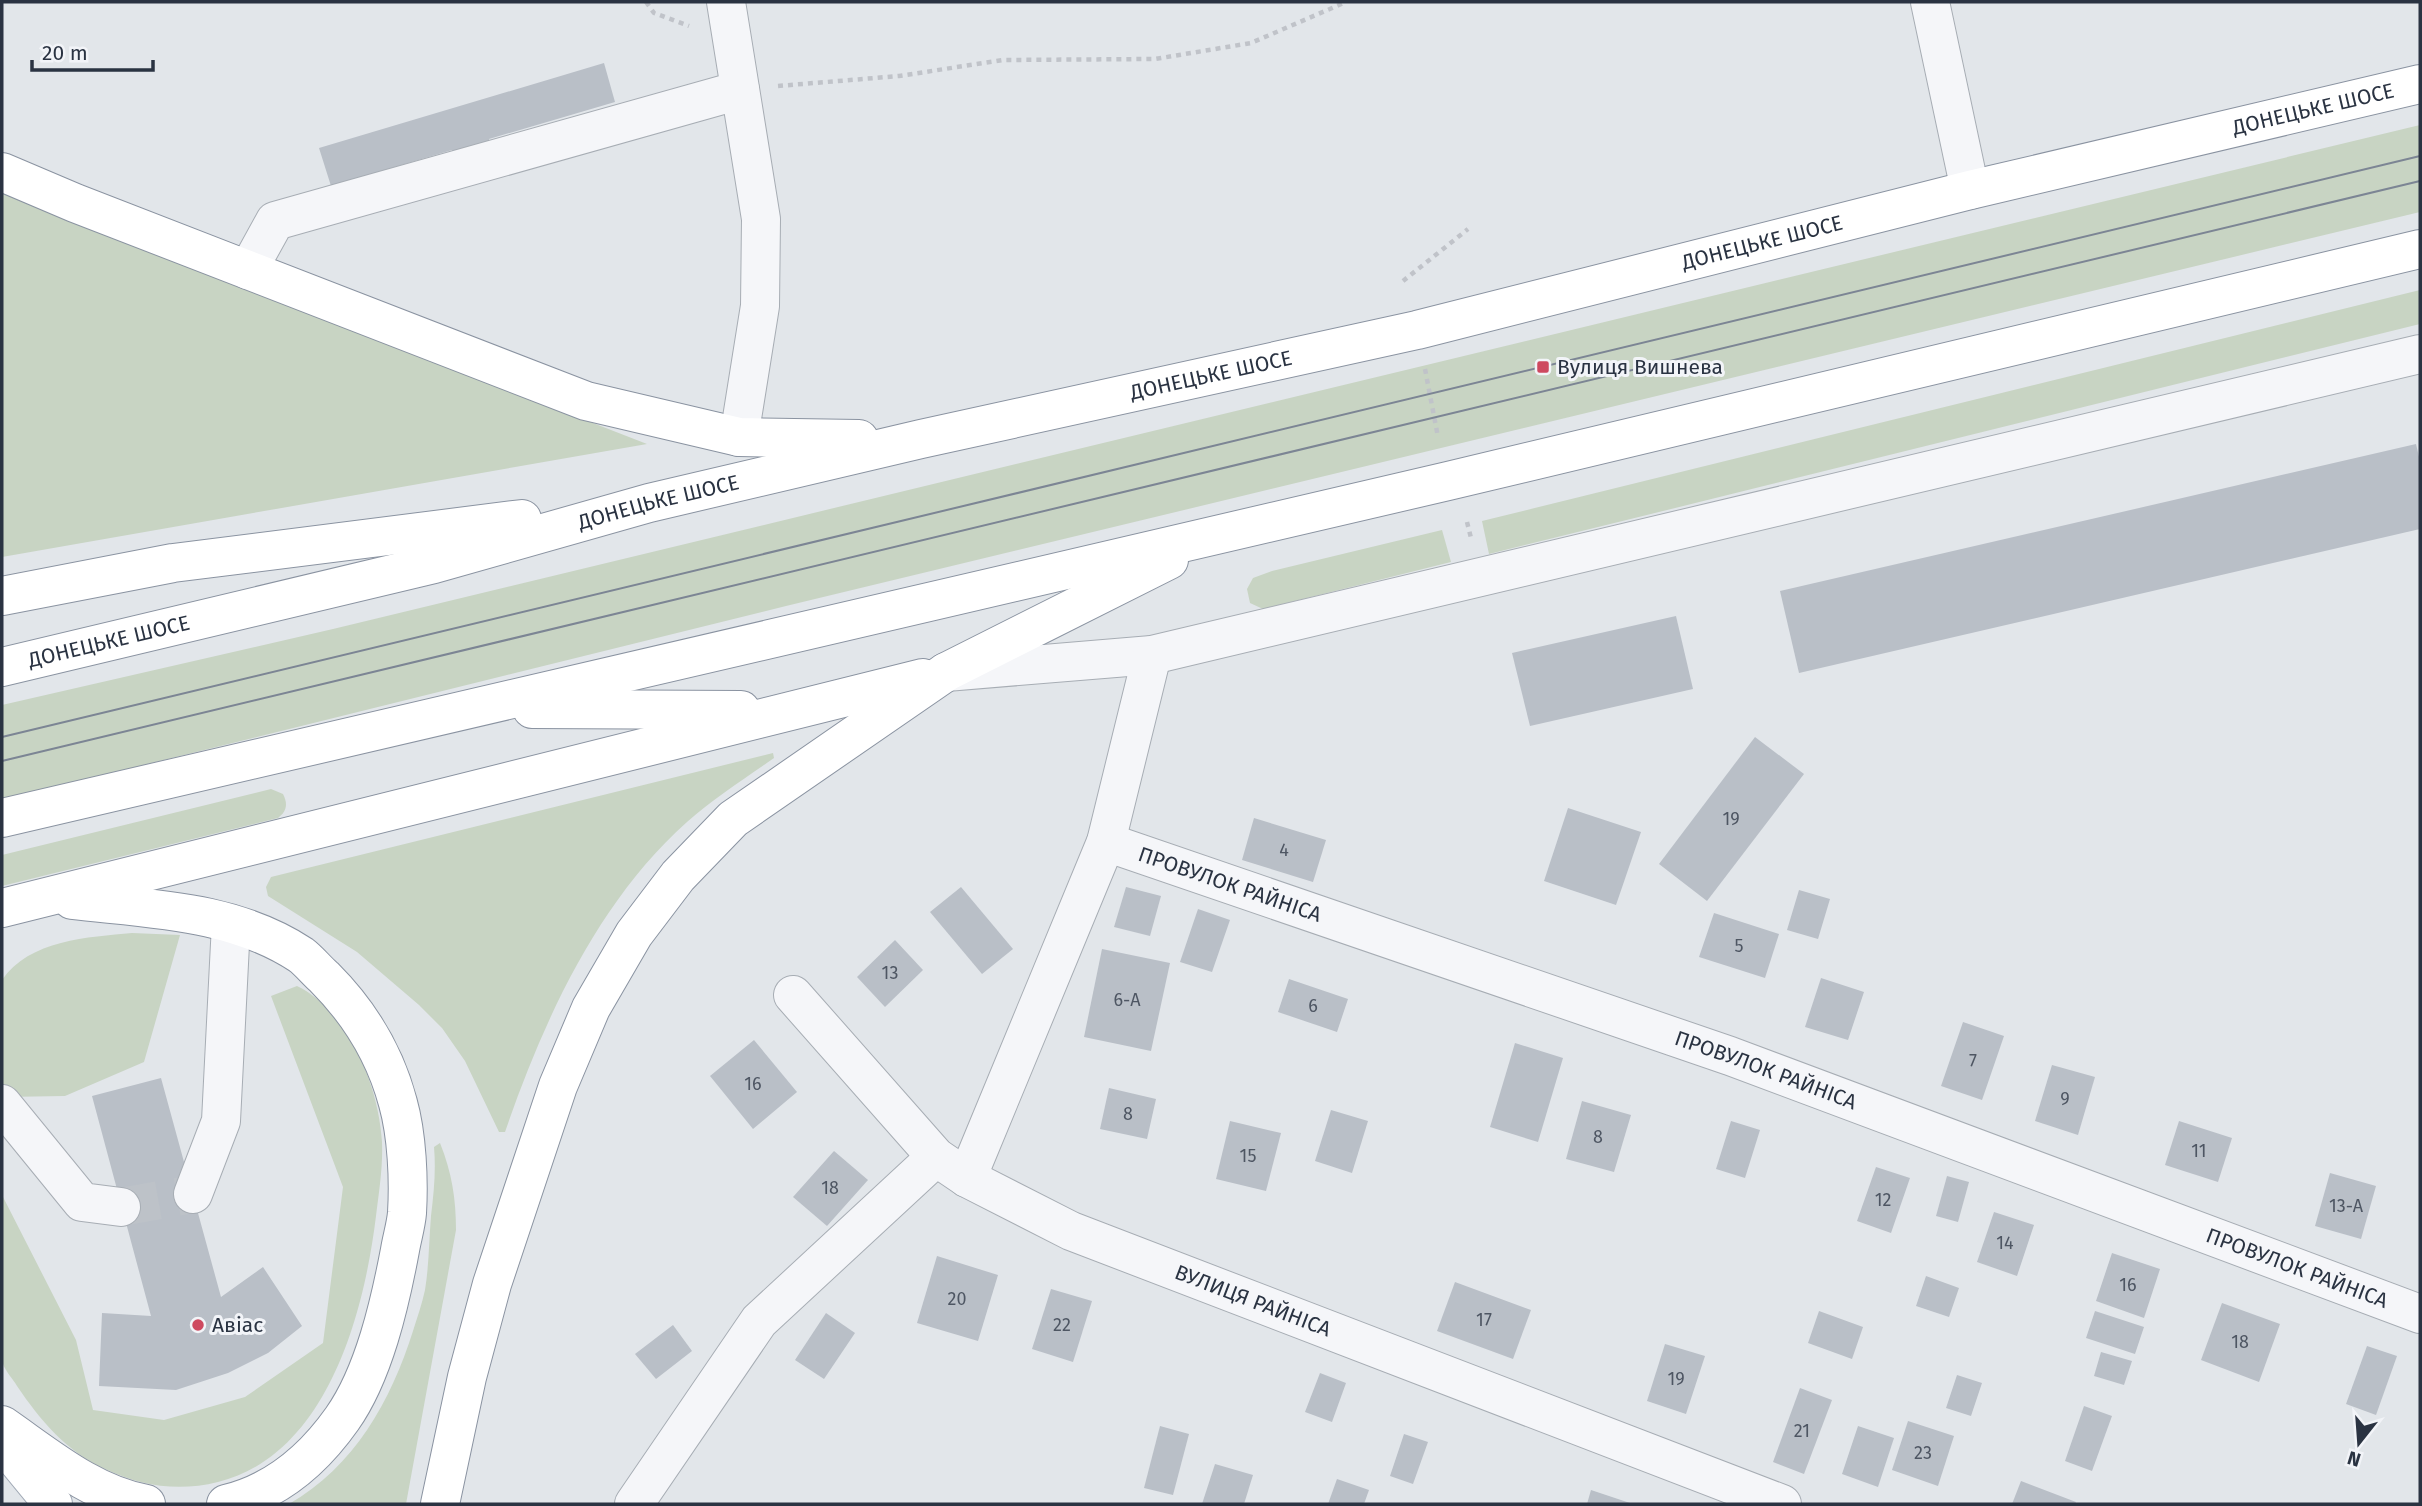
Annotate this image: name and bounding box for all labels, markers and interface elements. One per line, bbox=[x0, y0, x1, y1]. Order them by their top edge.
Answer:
scale bar bbox=[32, 28, 152, 72]
text: 20 m bbox=[42, 40, 88, 66]
street label: ДОНЕЦЬКЕ ШОСЕ bbox=[2229, 78, 2397, 141]
street label: ДОНЕЦЬКЕ ШОСЕ bbox=[1678, 210, 1845, 276]
street label: ДОНЕЦЬКЕ ШОСЕ bbox=[1127, 345, 1294, 406]
place label: Вулиця Вишнева bbox=[1557, 354, 1723, 380]
marker: Вулиця Вишнева bbox=[1535, 359, 1551, 375]
street label: ДОНЕЦЬКЕ ШОСЕ bbox=[574, 469, 742, 536]
street label: ДОНЕЦЬКЕ ШОСЕ bbox=[25, 610, 192, 674]
house number: 19 bbox=[1722, 808, 1740, 830]
house number: 4 bbox=[1279, 839, 1289, 861]
street label: ПРОВУЛОК РАЙНІСА bbox=[1135, 841, 1325, 928]
house number: 5 bbox=[1734, 935, 1744, 957]
house number: 13 bbox=[882, 962, 898, 984]
house number: 6-А bbox=[1114, 989, 1141, 1011]
house number: 6 bbox=[1308, 995, 1318, 1017]
street label: ПРОВУЛОК РАЙНІСА bbox=[1671, 1025, 1860, 1115]
house number: 7 bbox=[1969, 1050, 1977, 1072]
house number: 16 bbox=[744, 1073, 762, 1095]
house number: 9 bbox=[2060, 1088, 2070, 1110]
house number: 8 bbox=[1123, 1103, 1133, 1125]
house number: 8 bbox=[1593, 1126, 1603, 1148]
house number: 11 bbox=[2191, 1140, 2207, 1162]
house number: 15 bbox=[1240, 1145, 1256, 1167]
house number: 18 bbox=[821, 1177, 839, 1199]
house number: 12 bbox=[1875, 1189, 1891, 1211]
house number: 13-А bbox=[2329, 1195, 2364, 1217]
street label: ПРОВУЛОК РАЙНІСА bbox=[2202, 1222, 2391, 1314]
house number: 14 bbox=[1996, 1232, 2014, 1254]
street label: ВУЛИЦЯ РАЙНІСА bbox=[1171, 1259, 1335, 1343]
house number: 16 bbox=[2119, 1274, 2137, 1296]
house number: 20 bbox=[948, 1288, 966, 1310]
house number: 17 bbox=[1476, 1309, 1492, 1331]
place label: Авіас bbox=[212, 1312, 263, 1338]
house number: 22 bbox=[1053, 1314, 1071, 1336]
marker: Авіас bbox=[190, 1317, 206, 1333]
house number: 18 bbox=[2231, 1331, 2249, 1353]
house number: 19 bbox=[1667, 1368, 1685, 1390]
north arrow bbox=[2324, 1408, 2394, 1478]
house number: 21 bbox=[1794, 1420, 1810, 1442]
house number: 23 bbox=[1914, 1442, 1932, 1464]
text: N bbox=[2345, 1446, 2364, 1472]

